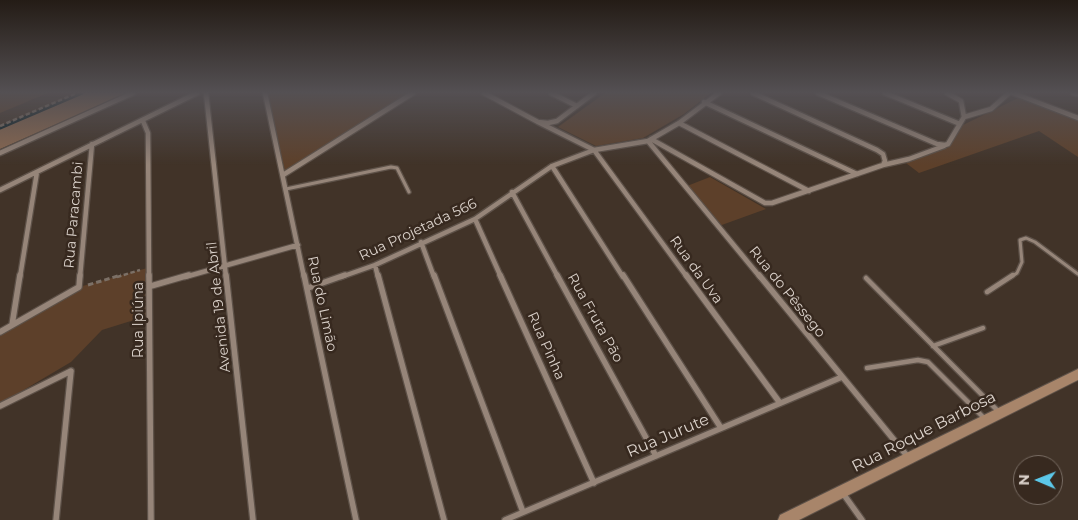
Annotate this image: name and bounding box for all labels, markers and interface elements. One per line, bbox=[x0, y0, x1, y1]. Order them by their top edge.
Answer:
street label: Rua Paracambi bbox=[61, 161, 87, 269]
street label: Rua Projetada 566 bbox=[357, 195, 479, 265]
street label: Rua da Uva bbox=[666, 233, 726, 307]
street label: Avenida 19 de Abril bbox=[204, 241, 234, 373]
street label: Rua do Pêssego bbox=[745, 243, 829, 341]
street label: Rua do Limão bbox=[304, 255, 340, 353]
street label: Rua Fruta Pão bbox=[564, 270, 626, 366]
street label: Rua Ipiúna bbox=[131, 282, 147, 358]
street label: Rua Pinha bbox=[524, 309, 568, 383]
street label: Rua Roque Barbosa bbox=[849, 387, 999, 477]
street label: Rua Jurute bbox=[624, 410, 712, 462]
north arrow bbox=[1013, 455, 1063, 505]
text: N bbox=[1015, 474, 1033, 486]

